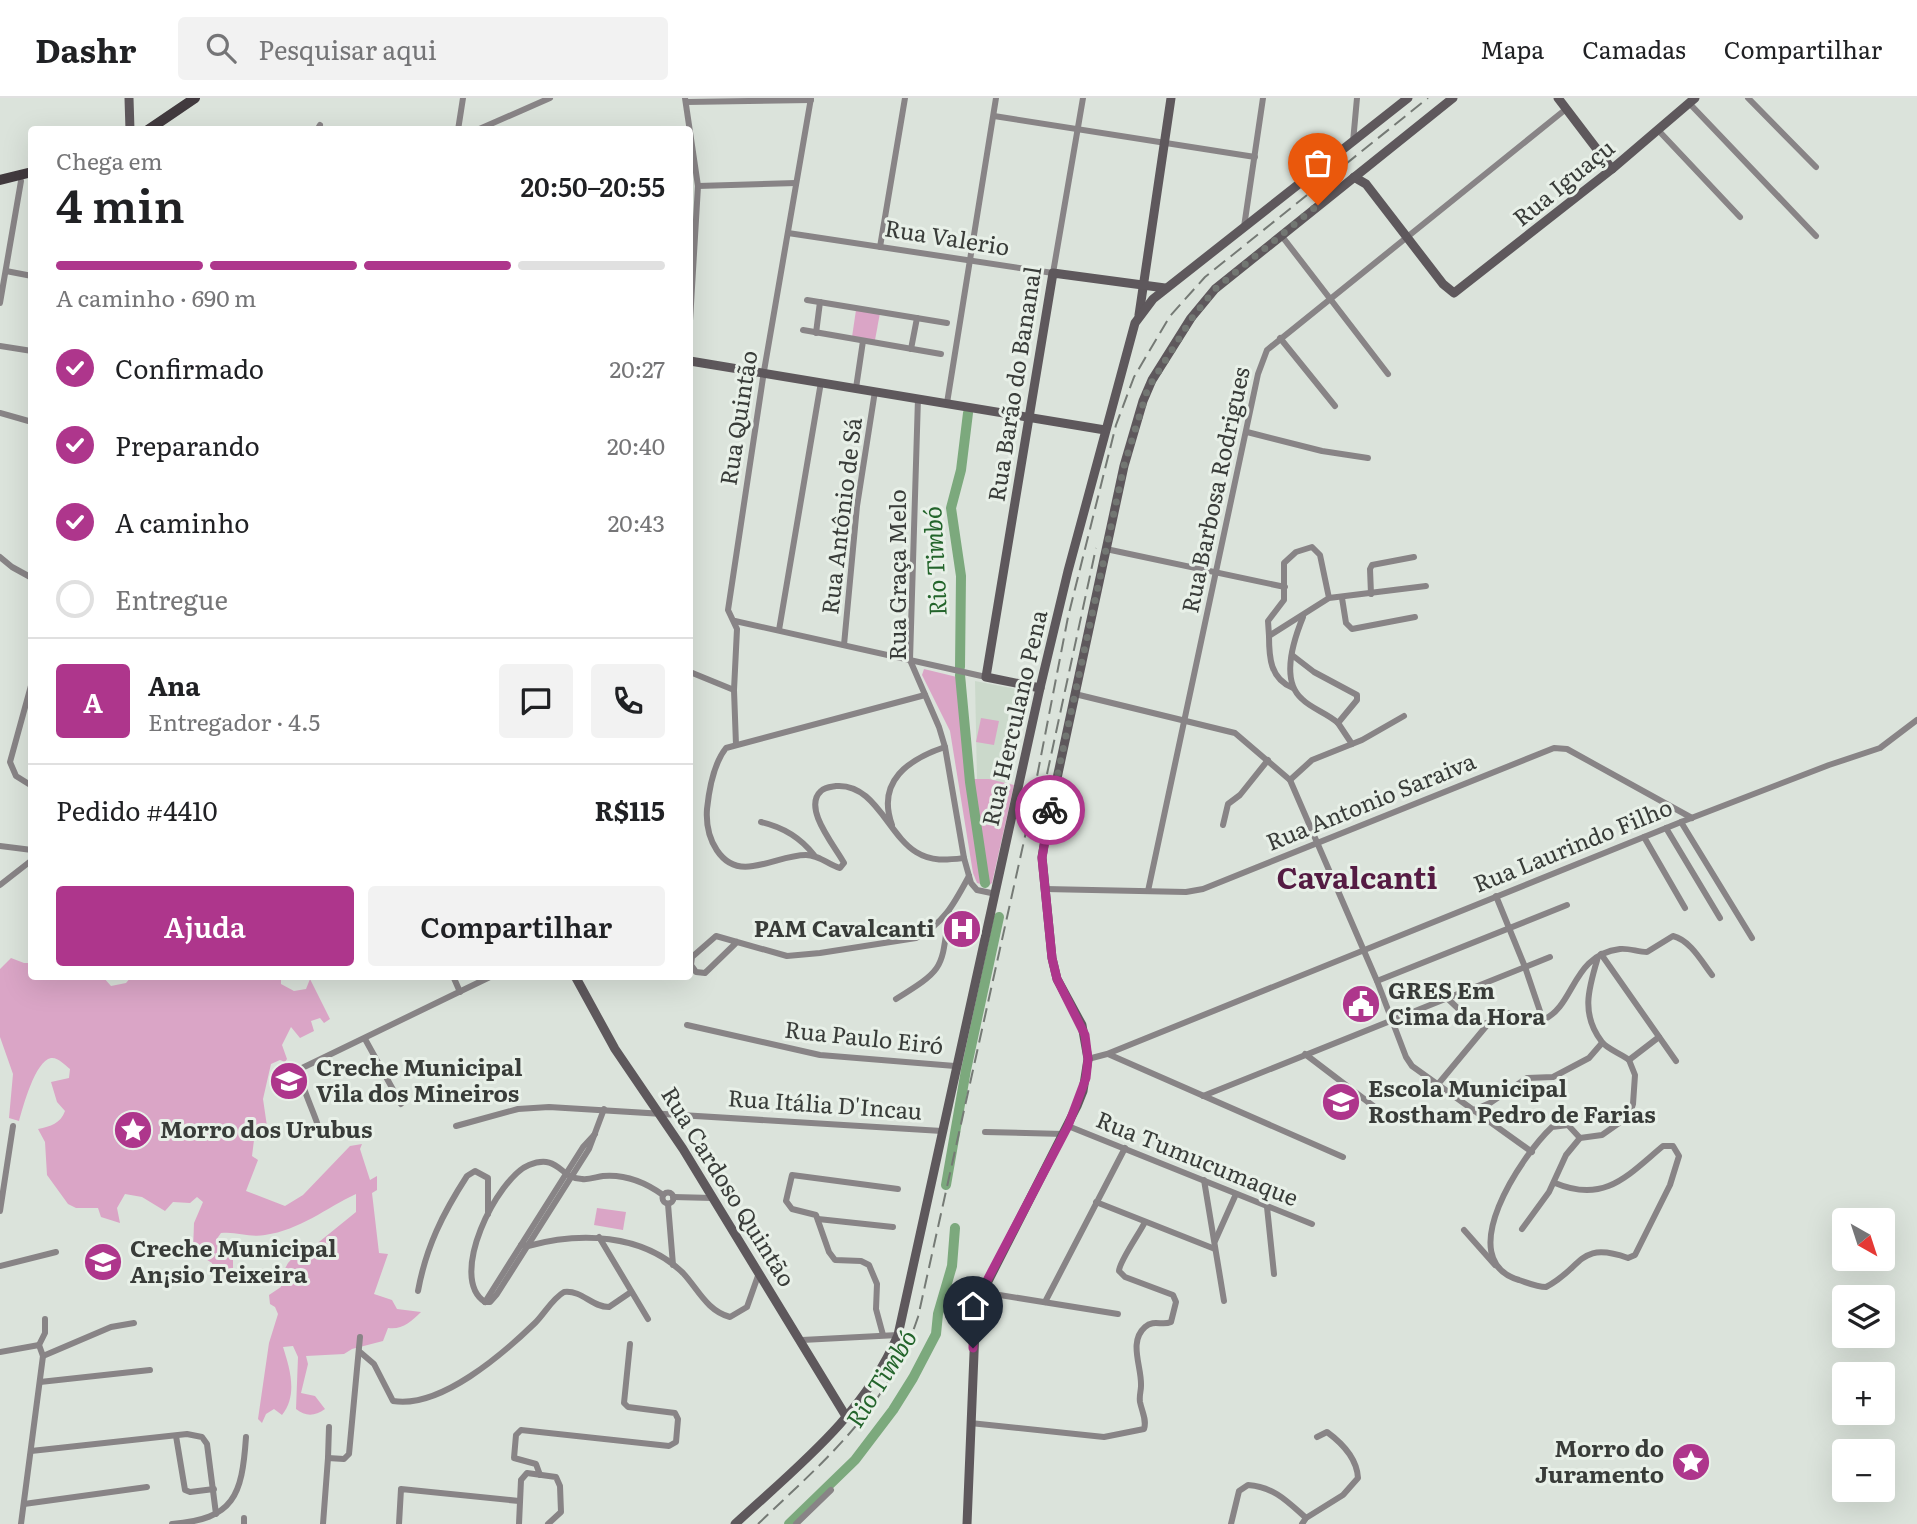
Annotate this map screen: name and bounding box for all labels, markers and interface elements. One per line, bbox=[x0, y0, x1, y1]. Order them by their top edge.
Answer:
search box bbox=[178, 17, 668, 80]
text: Dashr bbox=[35, 24, 136, 73]
icon: search bbox=[202, 29, 240, 67]
text: Pesquisar aqui bbox=[258, 29, 437, 68]
text: Mapa bbox=[1480, 31, 1544, 66]
text: Camadas bbox=[1582, 31, 1686, 66]
text: Compartilhar bbox=[1724, 31, 1882, 66]
street label: Rua Iguaçu bbox=[1504, 130, 1621, 233]
pin bbox=[1288, 133, 1348, 205]
text: Chega em bbox=[56, 143, 163, 177]
icon: bag bbox=[1299, 144, 1337, 182]
text: 20:50–20:55 bbox=[520, 166, 665, 205]
text: 4 min bbox=[56, 169, 185, 237]
street label: Rua Valerio bbox=[882, 209, 1012, 263]
street label: Rua Barão do Bananal bbox=[978, 263, 1048, 504]
text: A caminho · 690 m bbox=[56, 280, 256, 314]
text: Confirmado bbox=[115, 348, 264, 387]
street label: Rua Quintão bbox=[710, 348, 764, 488]
icon: check bbox=[56, 349, 94, 387]
text: 20:27 bbox=[610, 351, 665, 385]
street label: Rua Barbosa Rodrigues bbox=[1171, 363, 1257, 616]
street label: Rua Antônio de Sá bbox=[811, 415, 869, 616]
text: Preparando bbox=[115, 425, 260, 464]
icon: check bbox=[56, 426, 94, 464]
text: 20:40 bbox=[607, 428, 665, 462]
street label: Rua Graça Melo bbox=[879, 489, 913, 661]
text: A caminho bbox=[115, 502, 249, 541]
icon: check bbox=[56, 503, 94, 541]
text: 20:43 bbox=[608, 505, 665, 539]
water label: Rio Timbó bbox=[913, 505, 954, 617]
text: Entregue bbox=[115, 579, 228, 618]
street label: Rua Herculano Pena bbox=[972, 606, 1055, 829]
button: chat bbox=[499, 664, 573, 738]
button: phone bbox=[591, 664, 665, 738]
text: Ana bbox=[148, 665, 200, 704]
text: A bbox=[83, 682, 103, 721]
text: Entregador · 4.5 bbox=[148, 704, 320, 738]
street label: Rua Antonio Saraiva bbox=[1260, 742, 1481, 858]
courier bbox=[1015, 775, 1085, 845]
street label: Rua Laurindo Filho bbox=[1468, 789, 1677, 900]
text: Pedido #4410 bbox=[56, 790, 218, 829]
text: R$115 bbox=[594, 790, 665, 829]
icon: bike bbox=[1031, 791, 1069, 829]
district label: Cavalcanti bbox=[1277, 854, 1437, 898]
button: Ajuda bbox=[56, 886, 354, 966]
button: Compartilhar bbox=[368, 886, 665, 966]
hospital icon: PAM Cavalcanti bbox=[941, 908, 983, 950]
place label: PAM Cavalcanti bbox=[754, 910, 935, 944]
place label: GRES Em Cima da Hora bbox=[1388, 972, 1546, 1032]
public building icon: GRES Em Cima da Hora bbox=[1340, 983, 1382, 1025]
street label: Rua Paulo Eiró bbox=[783, 1011, 945, 1061]
place label: Creche Municipal Vila dos Mineiros bbox=[316, 1049, 523, 1109]
school or university icon: Creche Municipal Vila dos Mineiros bbox=[268, 1060, 310, 1102]
place label: Escola Municipal Rostham Pedro de Farias bbox=[1368, 1070, 1656, 1130]
street label: Rua Cardoso Quintão bbox=[654, 1079, 805, 1293]
street label: Rua Itália D'Incau bbox=[727, 1079, 924, 1127]
school or university icon: Escola Municipal Rostham Pedro de Farias bbox=[1320, 1081, 1362, 1123]
street label: Rua Tumucumaque bbox=[1092, 1101, 1304, 1213]
place icon: Morro dos Urubus bbox=[112, 1109, 154, 1151]
place label: Morro dos Urubus bbox=[160, 1111, 372, 1145]
north arrow bbox=[1832, 1208, 1895, 1270]
map controls bbox=[1832, 1208, 1895, 1502]
place label: Creche Municipal An¡sio Teixeira bbox=[130, 1230, 337, 1290]
school or university icon: Creche Municipal An¡sio Teixeira bbox=[82, 1241, 124, 1283]
pin bbox=[943, 1276, 1003, 1348]
button: layers bbox=[1832, 1285, 1895, 1348]
icon: home bbox=[954, 1287, 992, 1325]
water label: Rio Timbó bbox=[836, 1322, 924, 1434]
button: + bbox=[1832, 1362, 1895, 1425]
place label: Morro do Juramento bbox=[1535, 1430, 1664, 1490]
button: − bbox=[1832, 1439, 1895, 1502]
place icon: Morro do Juramento bbox=[1670, 1441, 1712, 1483]

